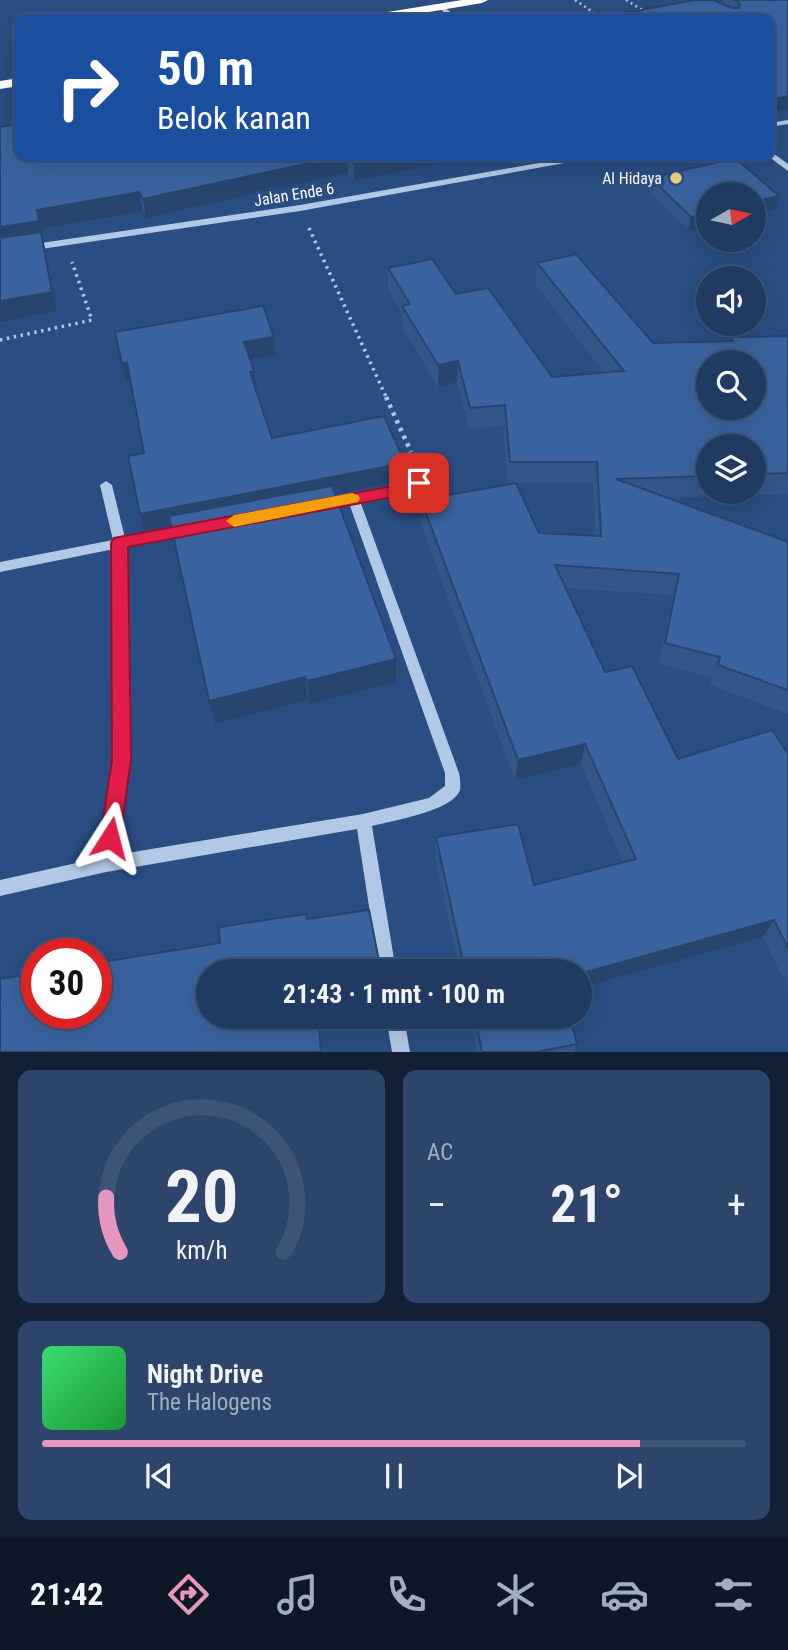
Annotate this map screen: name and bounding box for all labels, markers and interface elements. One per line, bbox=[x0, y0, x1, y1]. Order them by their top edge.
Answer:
text: 50 m bbox=[157, 40, 254, 97]
icon: right bbox=[42, 42, 133, 133]
text: Belok kanan bbox=[157, 99, 311, 137]
place label: Al Hidaya bbox=[602, 169, 662, 188]
marker: Al Hidaya bbox=[668, 170, 684, 186]
street label: Jalan Ende 6 bbox=[253, 179, 336, 210]
north arrow bbox=[696, 182, 766, 252]
map controls bbox=[696, 182, 766, 504]
button: sound bbox=[696, 266, 766, 336]
button: search bbox=[696, 350, 766, 420]
button: layers bbox=[696, 434, 766, 504]
pin bbox=[389, 453, 449, 513]
icon: arrive bbox=[400, 464, 438, 502]
position arrow bbox=[73, 801, 147, 875]
speed limit sign: 30 bbox=[21, 938, 112, 1029]
text: 21:43 · 1 mnt · 100 m bbox=[283, 979, 505, 1009]
text: AC bbox=[427, 1139, 453, 1166]
text: 20 bbox=[165, 1155, 238, 1241]
text: 21° bbox=[550, 1174, 623, 1235]
text: − bbox=[427, 1183, 446, 1227]
text: + bbox=[727, 1183, 746, 1227]
text: km/h bbox=[176, 1236, 227, 1265]
text: Night Drive bbox=[147, 1359, 263, 1389]
text: The Halogens bbox=[147, 1389, 272, 1416]
icon: previous bbox=[140, 1457, 178, 1495]
icon: pause bbox=[375, 1457, 413, 1495]
icon: next bbox=[610, 1457, 648, 1495]
icon: directions bbox=[164, 1570, 213, 1619]
icon: music bbox=[273, 1570, 322, 1619]
icon: phone bbox=[382, 1570, 431, 1619]
icon: climate bbox=[491, 1570, 540, 1619]
icon: car bbox=[600, 1570, 649, 1619]
icon: filters bbox=[709, 1570, 758, 1619]
text: 21:42 bbox=[30, 1575, 103, 1613]

